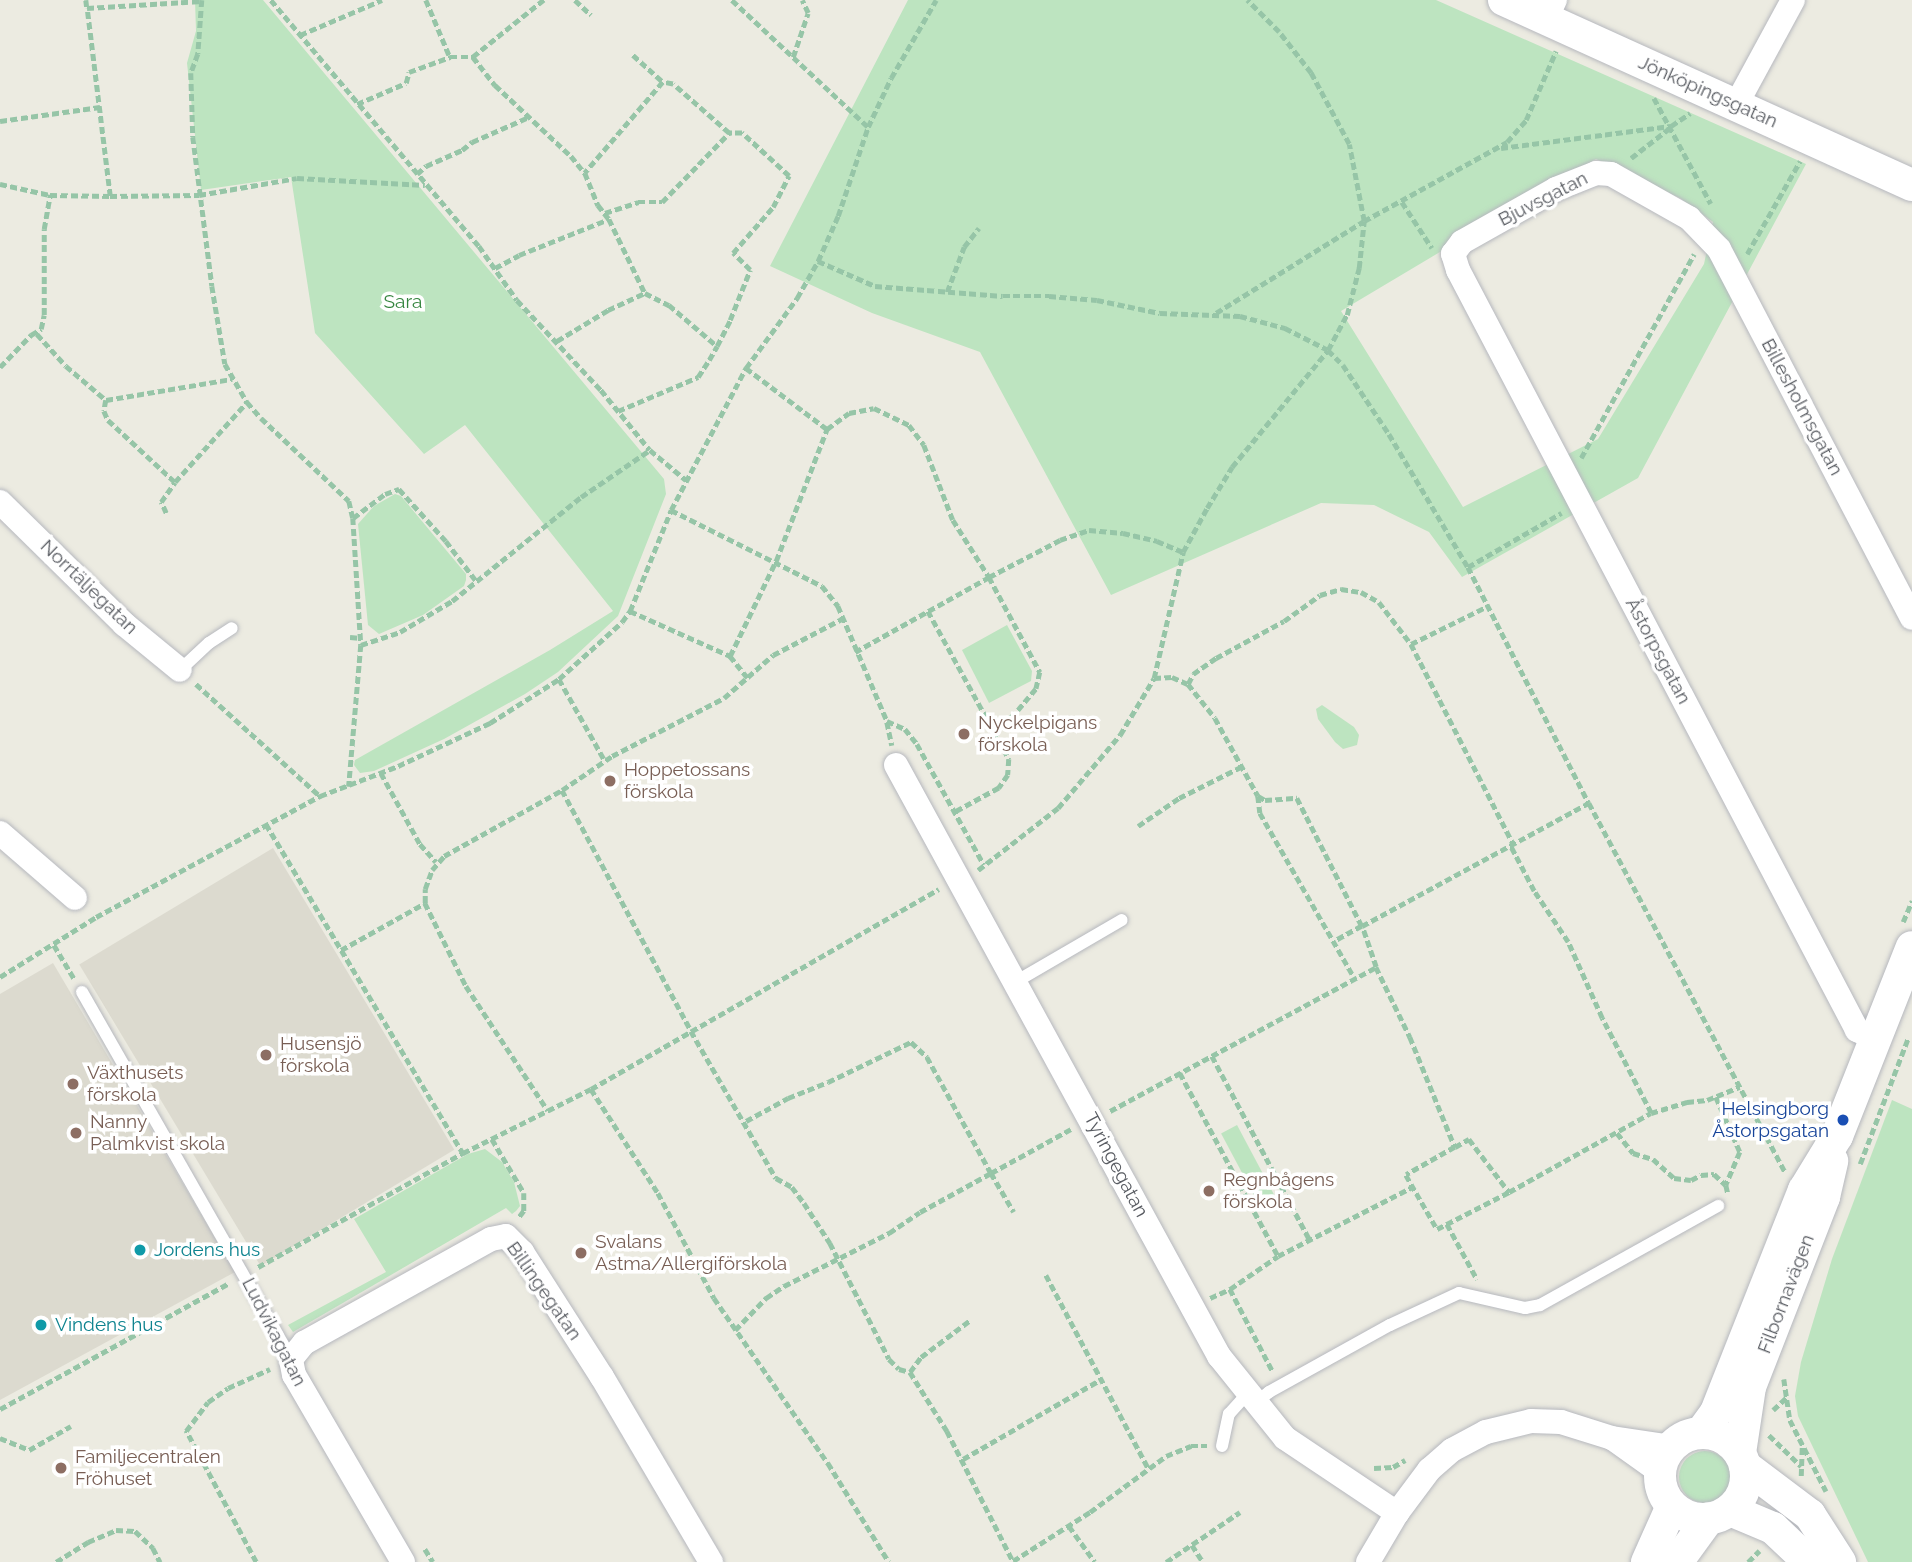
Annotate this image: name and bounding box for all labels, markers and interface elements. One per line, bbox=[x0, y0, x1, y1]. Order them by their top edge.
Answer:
street label: Jönköpingsgatan bbox=[1635, 51, 1781, 133]
street label: Bjuvsgatan bbox=[1495, 167, 1591, 231]
park label: Sara bbox=[384, 291, 422, 313]
street label: Billesholmsgatan bbox=[1756, 335, 1848, 479]
street label: Norrtäljegatan bbox=[36, 535, 142, 639]
street label: Åstorpsgatan bbox=[1621, 594, 1695, 708]
place label: Nyckelpigans förskola bbox=[978, 712, 1097, 756]
marker: Nyckelpigans förskola bbox=[956, 726, 972, 742]
place label: Hoppetossans förskola bbox=[624, 759, 750, 803]
marker: Hoppetossans förskola bbox=[602, 773, 618, 789]
place label: Husensjö förskola bbox=[280, 1033, 361, 1077]
marker: Husensjö förskola bbox=[258, 1047, 274, 1063]
place label: Växthusets förskola bbox=[87, 1062, 183, 1106]
marker: Växthusets förskola bbox=[65, 1076, 81, 1092]
place label: Helsingborg Åstorpsgatan bbox=[1712, 1098, 1829, 1142]
street label: Tyringegatan bbox=[1079, 1109, 1153, 1221]
place label: Nanny Palmkvist skola bbox=[90, 1111, 225, 1155]
marker: Helsingborg Åstorpsgatan bbox=[1835, 1112, 1851, 1128]
marker: Nanny Palmkvist skola bbox=[68, 1125, 84, 1141]
place label: Regnbågens förskola bbox=[1223, 1169, 1334, 1213]
marker: Regnbågens förskola bbox=[1201, 1183, 1217, 1199]
place label: Svalans Astma/Allergiförskola bbox=[595, 1231, 787, 1275]
street label: Filbornavägen bbox=[1753, 1231, 1819, 1357]
street label: Billingegatan bbox=[502, 1237, 586, 1345]
place label: Jordens hus bbox=[154, 1239, 260, 1261]
marker: Jordens hus bbox=[132, 1242, 148, 1258]
marker: Svalans Astma/Allergiförskola bbox=[573, 1245, 589, 1261]
street label: Ludvikagatan bbox=[237, 1274, 311, 1390]
place label: Vindens hus bbox=[55, 1314, 163, 1336]
marker: Vindens hus bbox=[33, 1317, 49, 1333]
place label: Familjecentralen Fröhuset bbox=[75, 1446, 221, 1490]
marker: Familjecentralen Fröhuset bbox=[53, 1460, 69, 1476]

